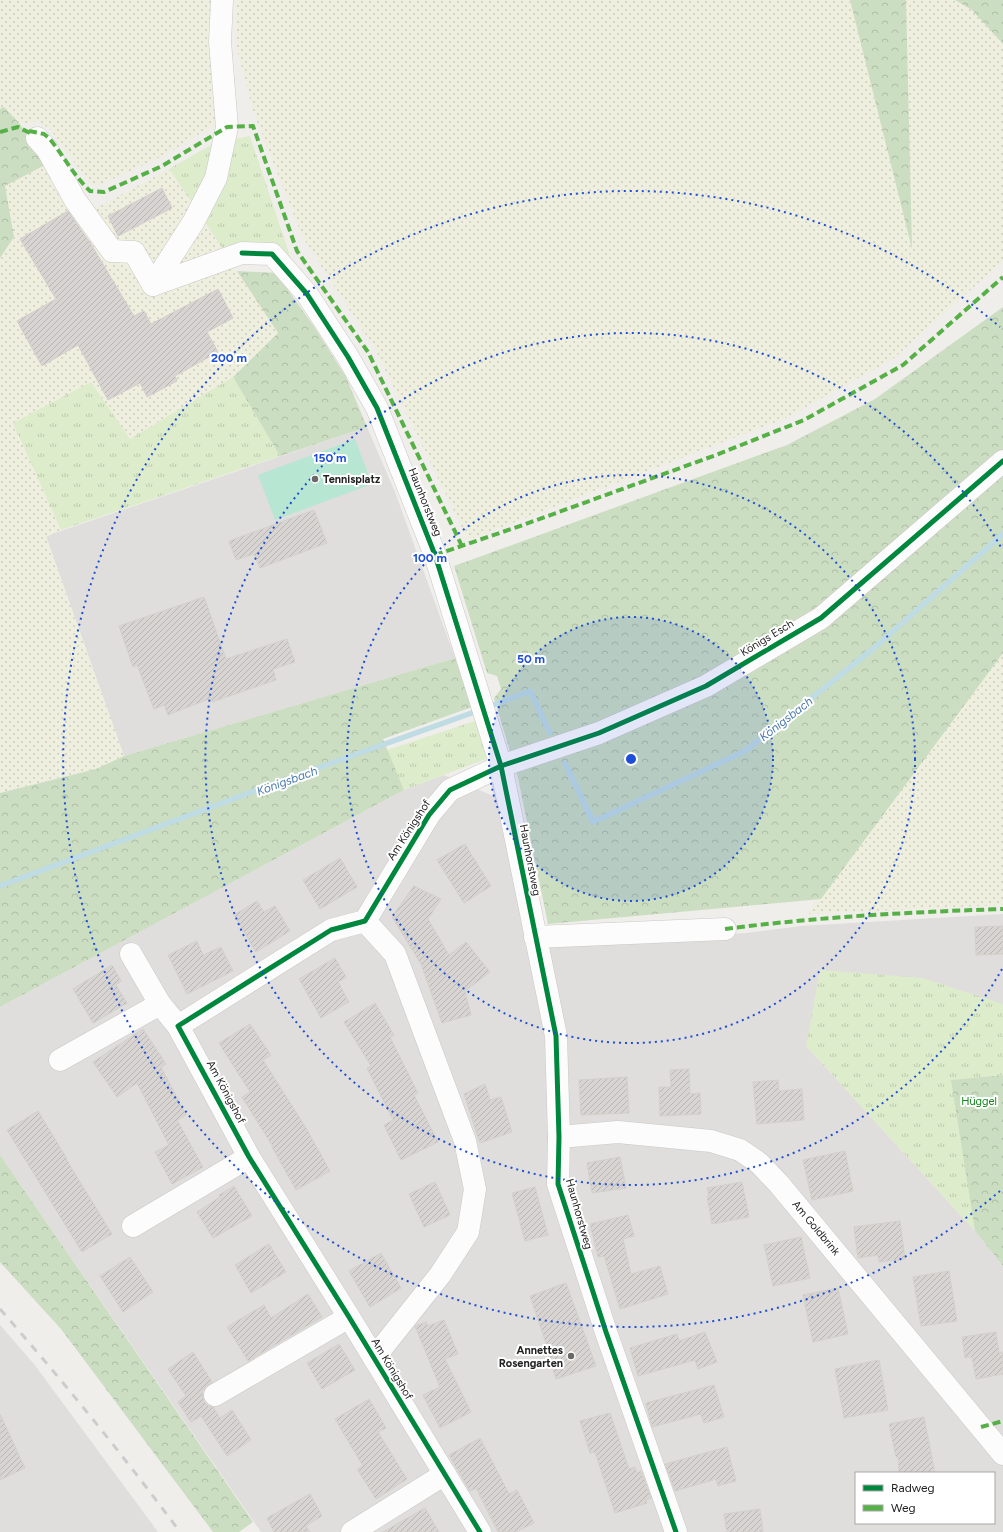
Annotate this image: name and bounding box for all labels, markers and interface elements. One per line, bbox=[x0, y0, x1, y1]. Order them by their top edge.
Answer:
text: 200 m bbox=[211, 351, 247, 365]
text: 150 m bbox=[313, 451, 347, 465]
street label: Haunhorstweg bbox=[405, 466, 445, 538]
place label: Tennisplatz bbox=[323, 473, 380, 486]
marker: Tennisplatz bbox=[310, 474, 320, 484]
text: 100 m bbox=[413, 551, 447, 565]
street label: Königs Esch bbox=[738, 617, 796, 659]
text: 50 m bbox=[517, 652, 545, 666]
water label: Königsbach bbox=[757, 694, 816, 744]
centre of rings bbox=[624, 752, 638, 766]
water label: Königsbach bbox=[255, 763, 320, 798]
street label: Am Königshof bbox=[385, 797, 434, 863]
street label: Haunhorstweg bbox=[517, 823, 543, 897]
street label: Am Königshof bbox=[204, 1058, 248, 1127]
park label: Hüggel bbox=[961, 1095, 997, 1108]
street label: Haunhorstweg bbox=[563, 1177, 595, 1251]
street label: Am Goldbrink bbox=[789, 1198, 843, 1258]
street label: Am Königshof bbox=[369, 1336, 416, 1403]
place label: Annettes Rosengarten bbox=[499, 1344, 563, 1370]
marker: Annettes Rosengarten bbox=[566, 1351, 576, 1361]
legend bbox=[855, 1472, 995, 1524]
text: Radweg bbox=[891, 1481, 935, 1495]
text: Weg bbox=[891, 1501, 916, 1515]

